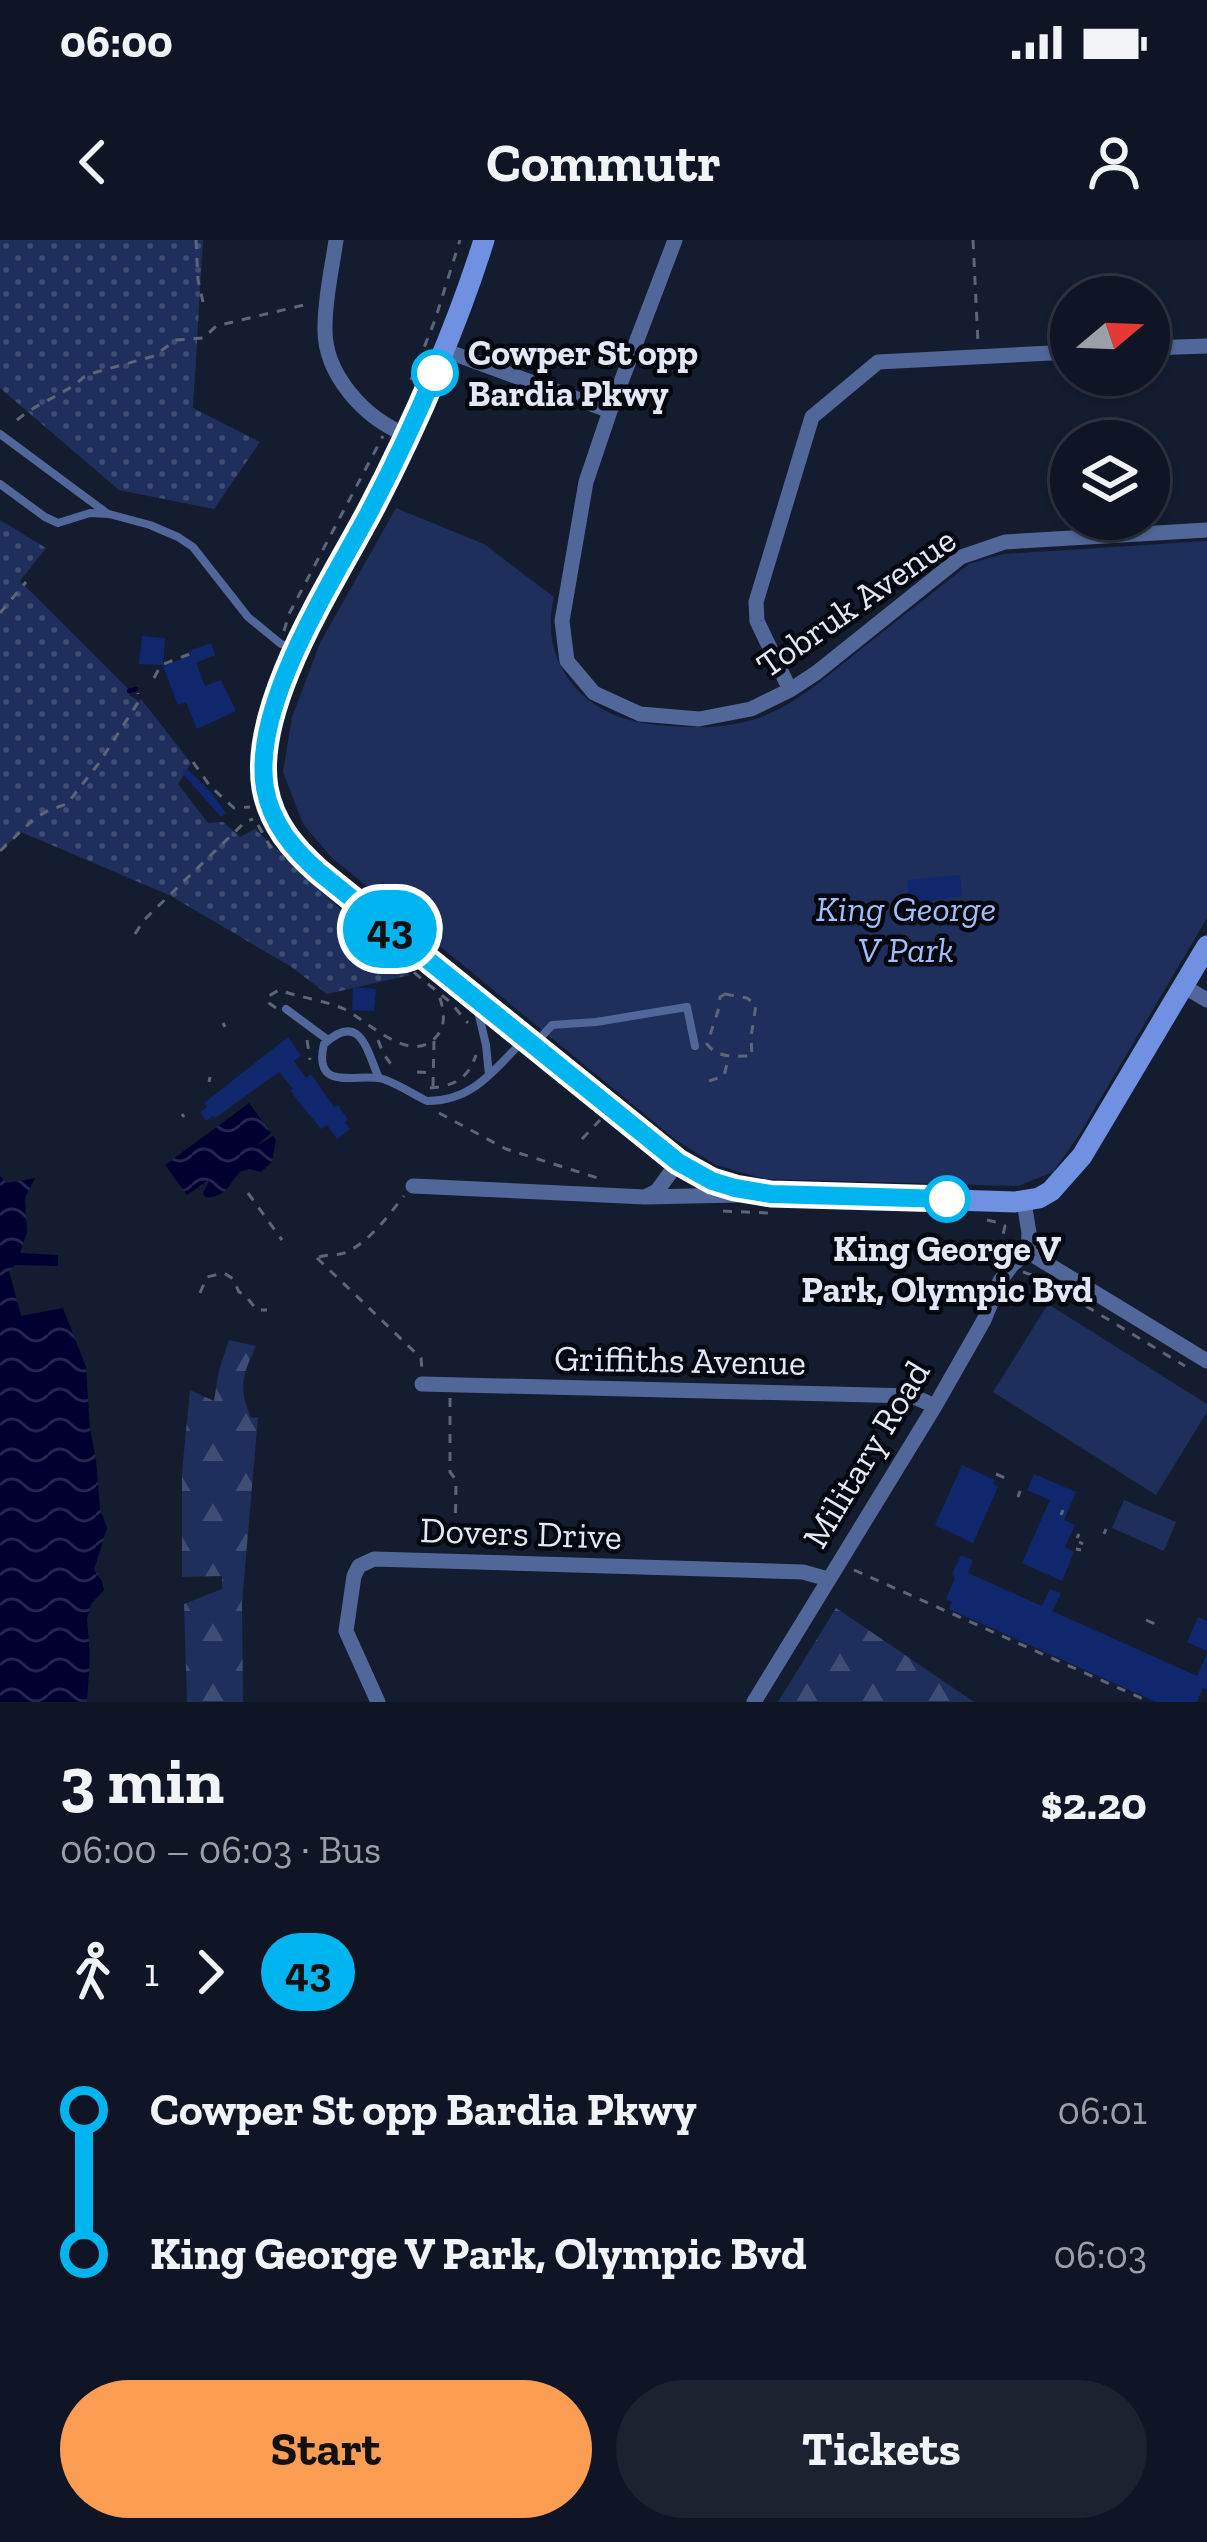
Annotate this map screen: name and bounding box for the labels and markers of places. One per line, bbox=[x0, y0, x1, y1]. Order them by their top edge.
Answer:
place label: Cowper St opp Bardia Pkwy bbox=[468, 331, 698, 415]
marker: Cowper St opp Bardia Pkwy bbox=[413, 351, 457, 395]
marker: King George V Park, Olympic Bvd bbox=[925, 1177, 969, 1221]
place label: King George V Park, Olympic Bvd bbox=[801, 1227, 1093, 1311]

